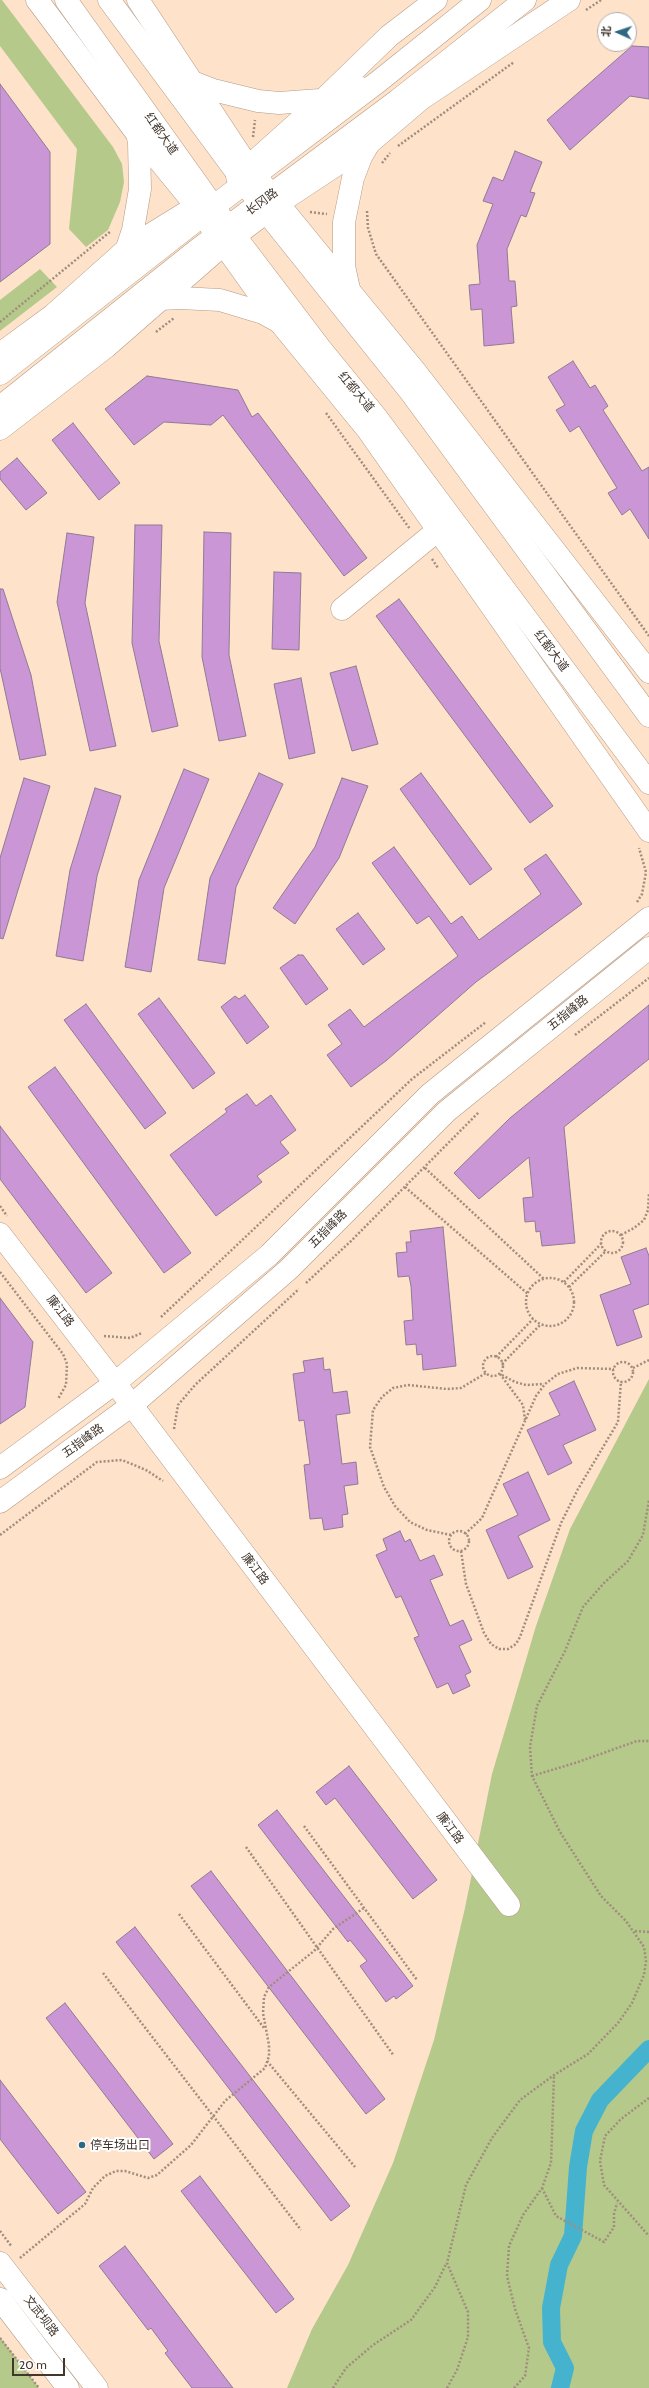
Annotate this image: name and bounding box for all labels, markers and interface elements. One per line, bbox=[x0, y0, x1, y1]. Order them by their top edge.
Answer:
north arrow bbox=[597, 12, 637, 52]
text: 北 bbox=[599, 26, 613, 37]
street label: 红都大道 bbox=[141, 110, 181, 158]
street label: 长冈路 bbox=[243, 186, 281, 218]
street label: 红都大道 bbox=[335, 369, 377, 415]
street label: 红都大道 bbox=[531, 627, 571, 675]
street label: 五指峰路 bbox=[545, 992, 591, 1034]
street label: 五指峰路 bbox=[306, 1207, 350, 1251]
street label: 廉江路 bbox=[43, 1292, 77, 1330]
street label: 五指峰路 bbox=[59, 1421, 107, 1461]
street label: 廉江路 bbox=[238, 1550, 272, 1588]
street label: 廉江路 bbox=[433, 1809, 467, 1847]
place label: 停车场出口 bbox=[90, 2138, 150, 2152]
marker: 停车场出口 bbox=[77, 2140, 87, 2150]
street label: 文武坝路 bbox=[21, 2293, 61, 2339]
scale bar bbox=[14, 2350, 67, 2376]
text: 20 m bbox=[19, 2357, 47, 2372]

